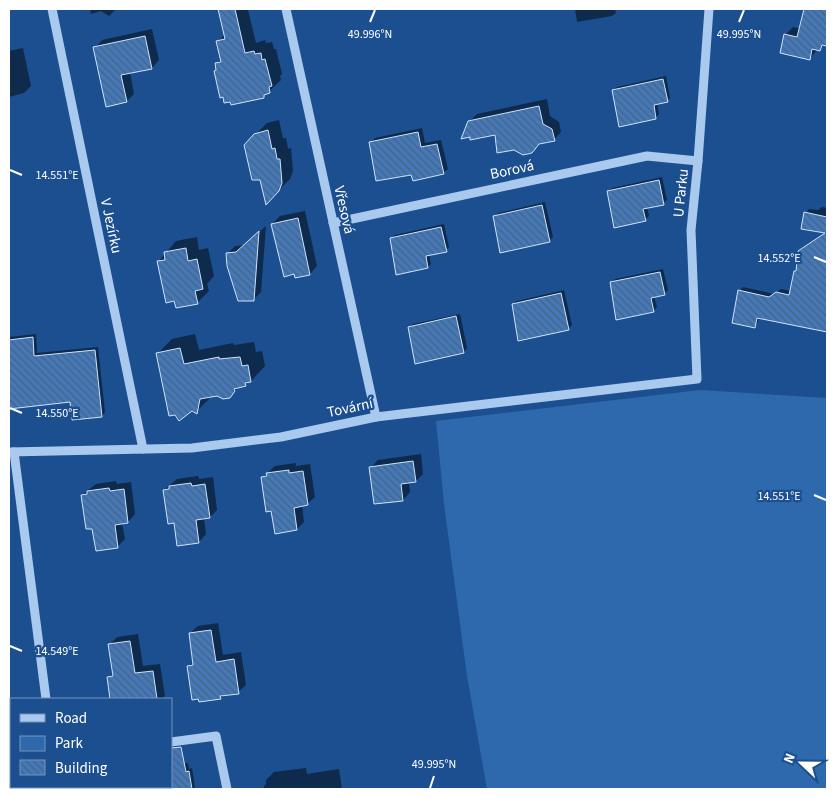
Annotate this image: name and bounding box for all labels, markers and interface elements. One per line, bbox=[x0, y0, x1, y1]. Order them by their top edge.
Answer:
text: 49.996°N bbox=[348, 26, 392, 43]
text: 49.995°N bbox=[717, 26, 761, 43]
street label: Borová bbox=[488, 155, 536, 185]
text: 14.551°E bbox=[35, 167, 79, 184]
street label: U Parku bbox=[668, 168, 694, 218]
street label: Vřesová bbox=[328, 184, 360, 236]
street label: V Jezírku bbox=[95, 196, 127, 256]
text: 14.552°E bbox=[757, 250, 801, 267]
street label: Tovární bbox=[325, 393, 376, 423]
text: 14.550°E bbox=[35, 405, 79, 422]
text: 14.551°E bbox=[757, 488, 801, 505]
text: 14.549°E bbox=[35, 643, 79, 660]
legend bbox=[10, 698, 172, 788]
text: Road bbox=[55, 708, 87, 729]
text: Park bbox=[55, 733, 84, 754]
north arrow bbox=[776, 738, 826, 788]
text: N bbox=[779, 750, 801, 767]
text: 49.995°N bbox=[412, 756, 456, 773]
text: Building bbox=[55, 758, 108, 779]

